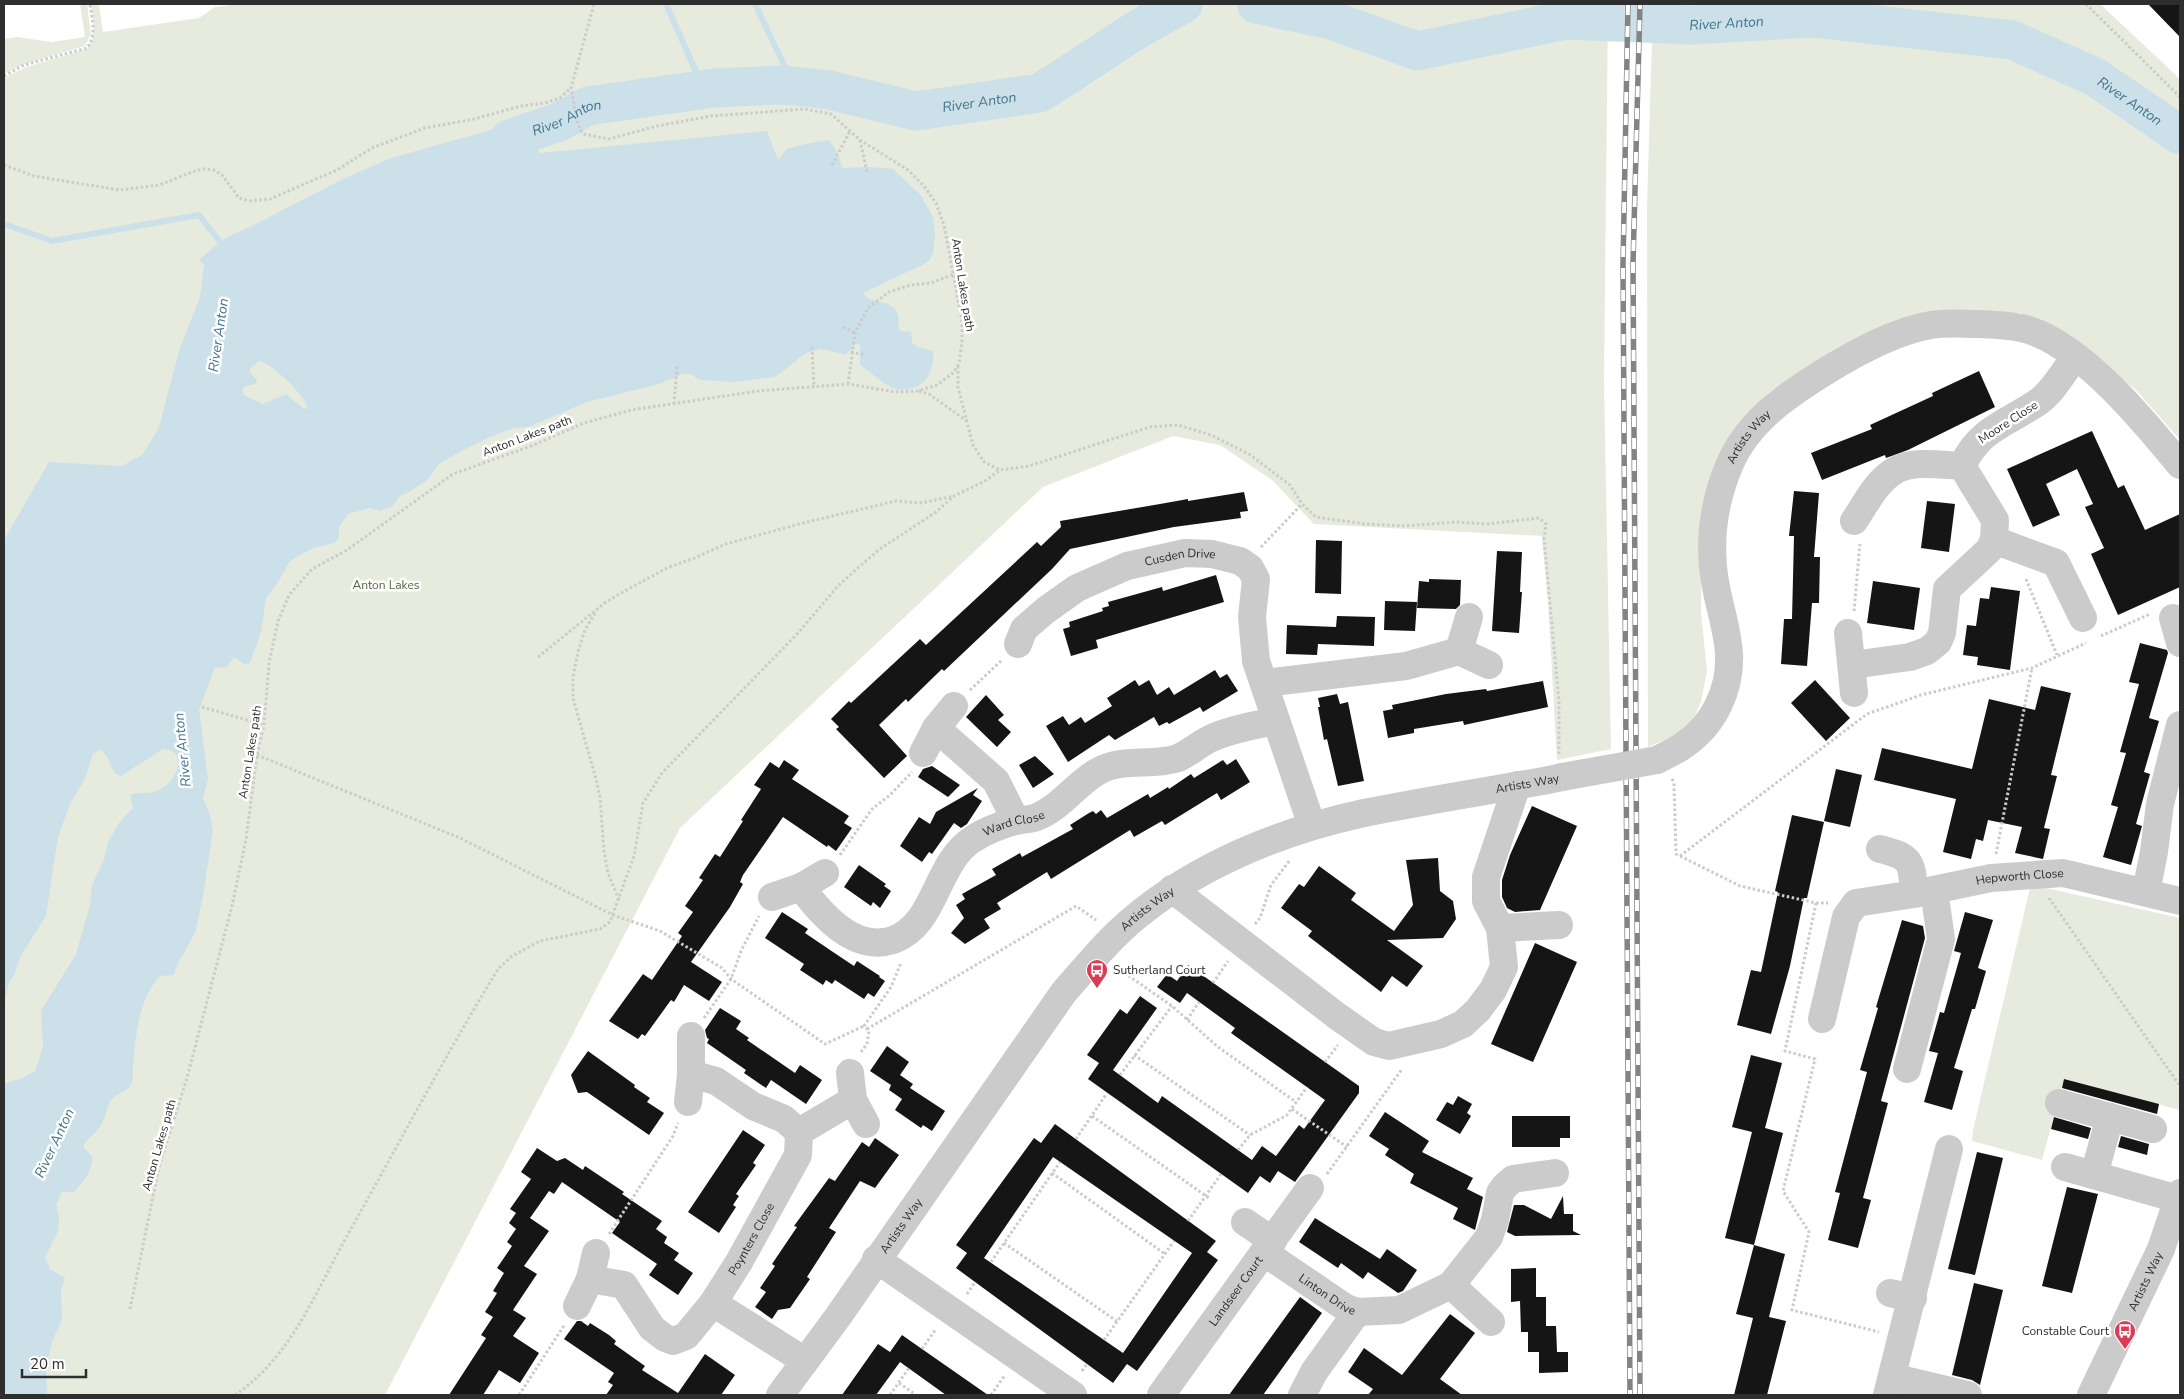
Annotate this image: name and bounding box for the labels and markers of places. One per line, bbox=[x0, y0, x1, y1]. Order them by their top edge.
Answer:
bus stop icon: Sutherland Court bbox=[1085, 958, 1109, 989]
place label: Sutherland Court bbox=[1113, 962, 1206, 978]
bus stop icon: Constable Court bbox=[2113, 1319, 2137, 1350]
place label: Constable Court bbox=[2022, 1323, 2110, 1339]

